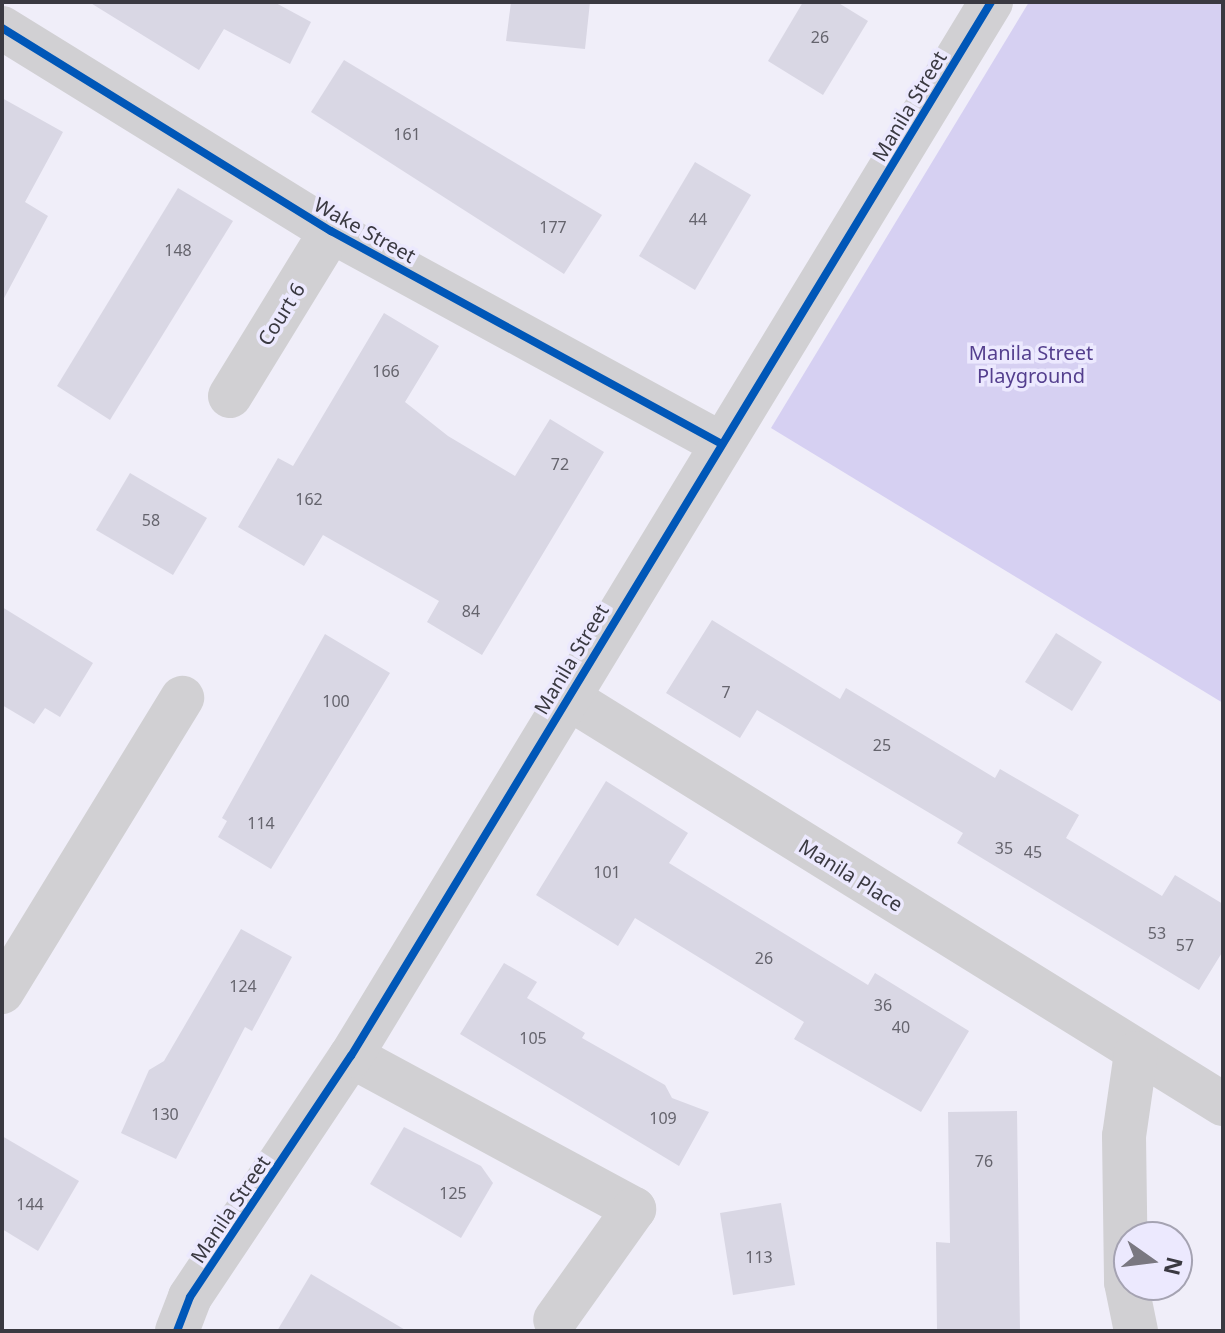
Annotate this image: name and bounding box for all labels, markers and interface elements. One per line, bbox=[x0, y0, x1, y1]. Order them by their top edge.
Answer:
house number: 26 bbox=[811, 27, 829, 47]
street label: Manila Street bbox=[867, 47, 951, 165]
house number: 161 bbox=[393, 124, 421, 144]
street label: Wake Street bbox=[310, 192, 420, 268]
house number: 44 bbox=[689, 209, 707, 229]
house number: 177 bbox=[539, 217, 567, 237]
house number: 148 bbox=[164, 240, 192, 260]
street label: Court 6 bbox=[252, 278, 310, 350]
park label: Manila Street Playground bbox=[969, 341, 1093, 388]
house number: 166 bbox=[372, 361, 400, 381]
house number: 72 bbox=[551, 454, 569, 474]
house number: 162 bbox=[295, 489, 323, 509]
house number: 58 bbox=[142, 510, 160, 530]
street label: Manila Street bbox=[529, 600, 613, 718]
house number: 84 bbox=[462, 601, 480, 621]
house number: 7 bbox=[721, 682, 731, 702]
house number: 100 bbox=[322, 691, 350, 711]
house number: 25 bbox=[873, 735, 891, 755]
house number: 114 bbox=[247, 813, 275, 833]
street label: Manila Place bbox=[795, 834, 907, 916]
house number: 35 bbox=[995, 838, 1013, 858]
house number: 45 bbox=[1024, 842, 1042, 862]
house number: 101 bbox=[593, 862, 621, 882]
house number: 53 bbox=[1148, 923, 1166, 943]
house number: 57 bbox=[1176, 935, 1194, 955]
house number: 26 bbox=[755, 948, 773, 968]
house number: 124 bbox=[229, 976, 257, 996]
house number: 36 bbox=[874, 995, 892, 1015]
house number: 40 bbox=[892, 1017, 910, 1037]
house number: 105 bbox=[519, 1028, 547, 1048]
house number: 130 bbox=[151, 1104, 179, 1124]
house number: 109 bbox=[649, 1108, 677, 1128]
street label: Manila Street bbox=[185, 1151, 275, 1267]
house number: 76 bbox=[975, 1151, 993, 1171]
house number: 125 bbox=[439, 1183, 467, 1203]
house number: 144 bbox=[16, 1194, 44, 1214]
north arrow bbox=[1113, 1221, 1193, 1301]
house number: 113 bbox=[745, 1247, 773, 1267]
text: N bbox=[1158, 1254, 1191, 1279]

